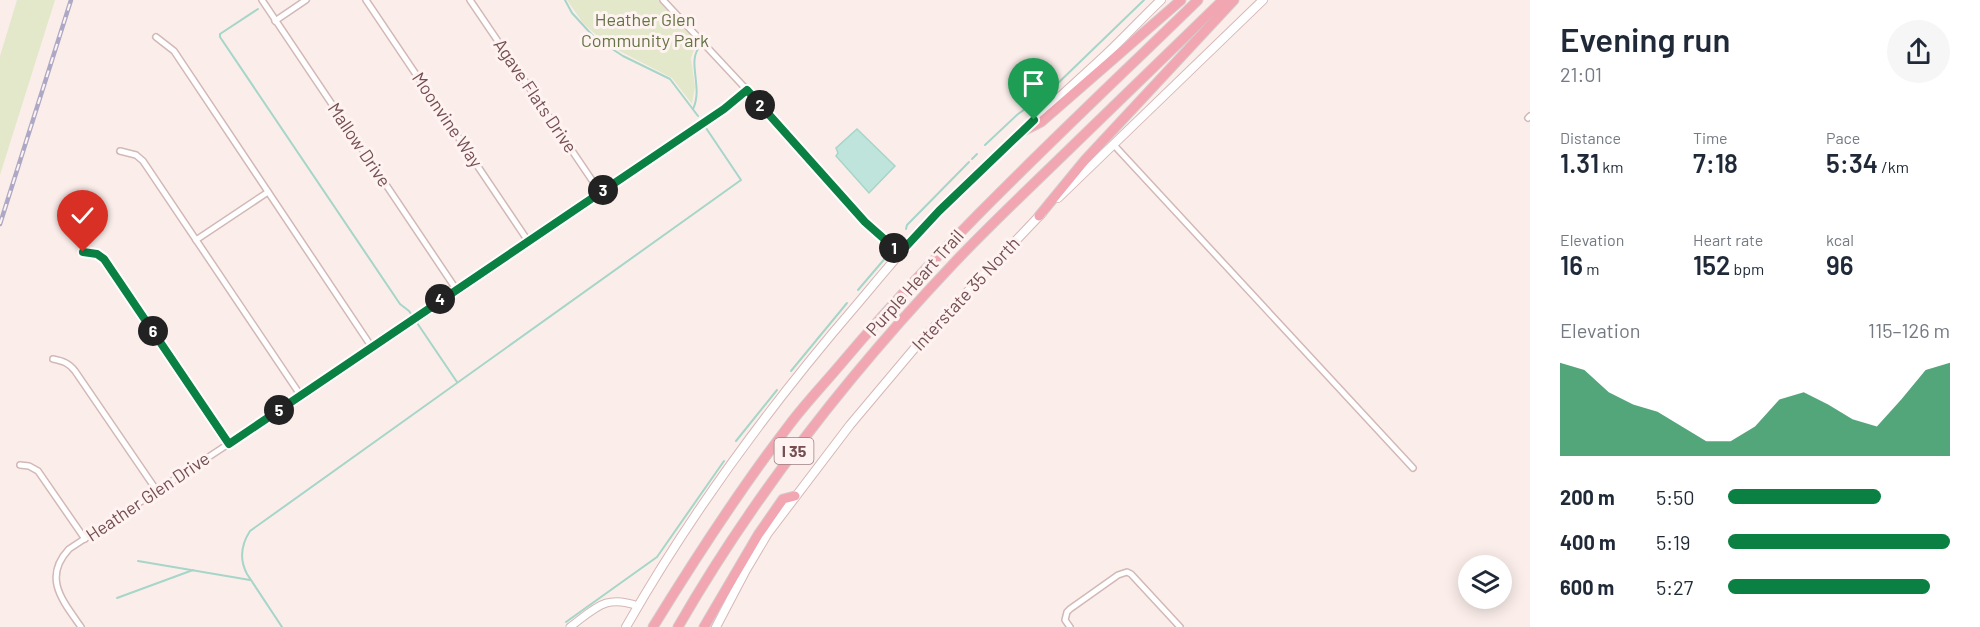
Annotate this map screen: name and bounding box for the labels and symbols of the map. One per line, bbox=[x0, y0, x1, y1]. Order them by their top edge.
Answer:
park label: Heather Glen Community Park bbox=[581, 8, 709, 51]
street label: Agave Flats Drive bbox=[489, 34, 582, 157]
pin bbox=[1008, 58, 1059, 120]
street label: Moonvine Way bbox=[408, 68, 488, 171]
pin: 2 bbox=[745, 90, 775, 120]
street label: Mallow Drive bbox=[324, 98, 396, 191]
pin: 3 bbox=[588, 175, 618, 205]
pin bbox=[57, 190, 108, 252]
street label: Purple Heart Trail bbox=[861, 225, 968, 340]
street label: Interstate 35 North bbox=[907, 232, 1024, 355]
pin: 1 bbox=[879, 233, 909, 263]
pin: 4 bbox=[425, 284, 455, 314]
pin: 6 bbox=[138, 316, 168, 346]
pin: 5 bbox=[264, 395, 294, 425]
road number: I 35 bbox=[774, 438, 814, 464]
street label: Heather Glen Drive bbox=[81, 447, 213, 546]

